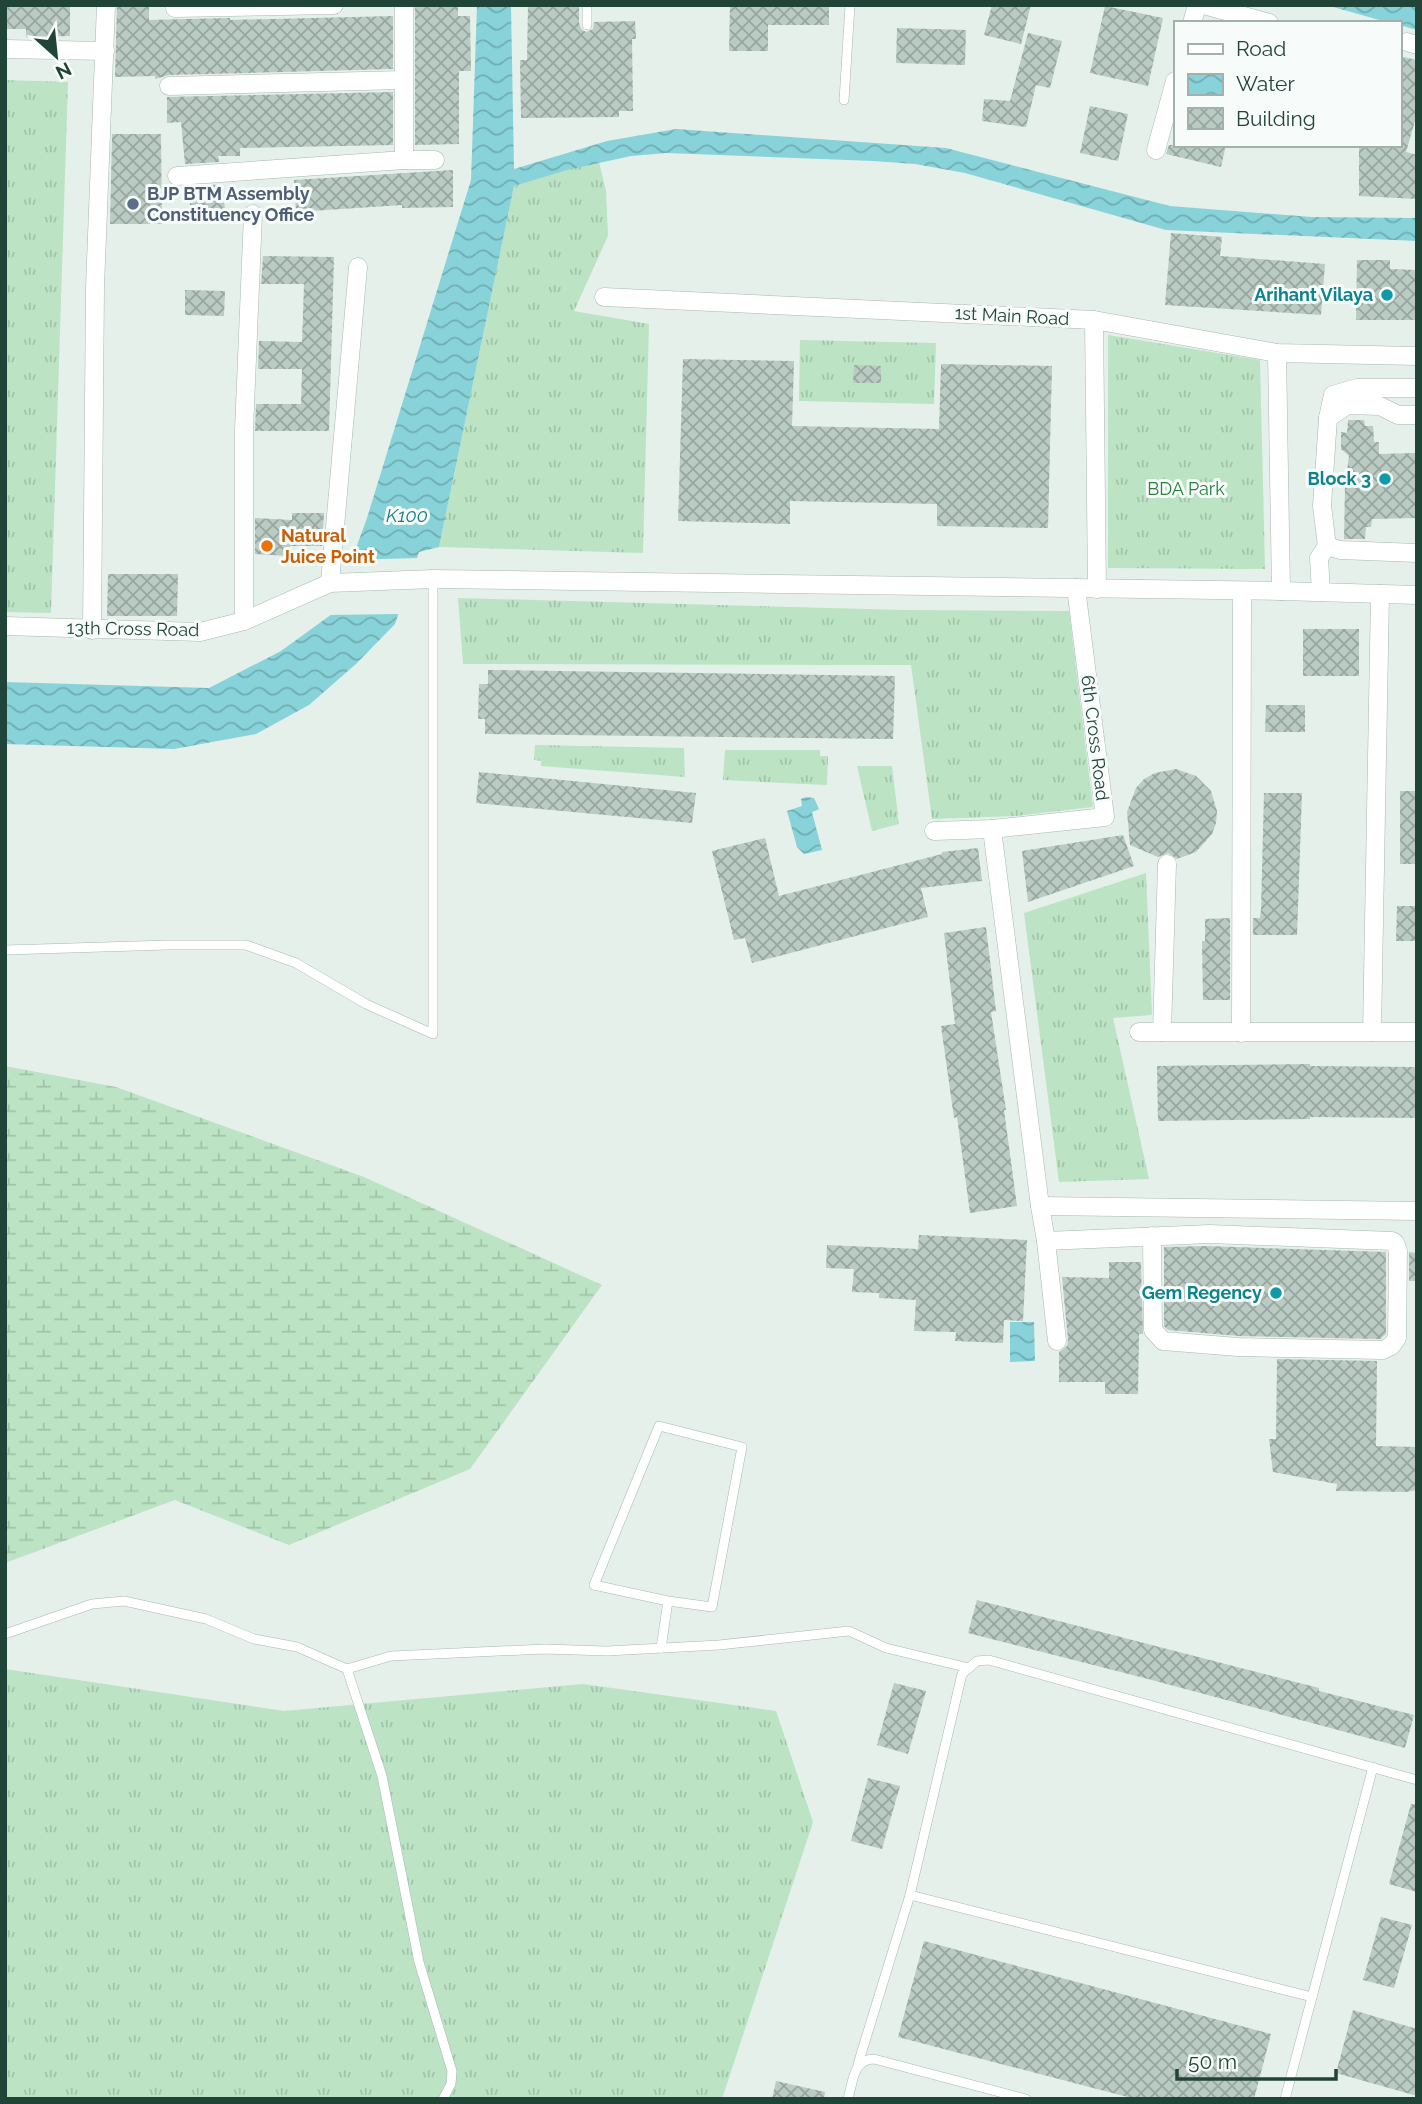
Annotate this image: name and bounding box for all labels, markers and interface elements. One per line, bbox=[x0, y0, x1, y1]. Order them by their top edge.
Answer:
north arrow bbox=[21, 21, 91, 91]
legend bbox=[1174, 21, 1401, 147]
text: Road bbox=[1236, 36, 1286, 61]
text: N bbox=[52, 58, 75, 84]
text: Water bbox=[1236, 71, 1295, 96]
text: Building bbox=[1236, 106, 1316, 131]
place label: BJP BTM Assembly Constituency Office bbox=[147, 183, 314, 225]
marker: BJP BTM Assembly Constituency Office bbox=[125, 196, 141, 212]
place label: Arihant Vilaya bbox=[1254, 284, 1373, 305]
marker: Arihant Vilaya bbox=[1379, 287, 1395, 303]
street label: 1st Main Road bbox=[954, 302, 1070, 329]
place label: Block 3 bbox=[1308, 468, 1371, 489]
marker: Block 3 bbox=[1377, 471, 1393, 487]
park label: BDA Park bbox=[1147, 478, 1225, 499]
water label: K100 bbox=[386, 504, 428, 526]
place label: Natural Juice Point bbox=[281, 525, 375, 567]
marker: Natural Juice Point bbox=[259, 538, 275, 554]
street label: 13th Cross Road bbox=[66, 617, 200, 640]
street label: 6th Cross Road bbox=[1077, 674, 1114, 802]
place label: Gem Regency bbox=[1142, 1282, 1262, 1303]
marker: Gem Regency bbox=[1268, 1285, 1284, 1301]
scale bar bbox=[1177, 2038, 1336, 2082]
text: 50 m bbox=[1188, 2049, 1237, 2074]

